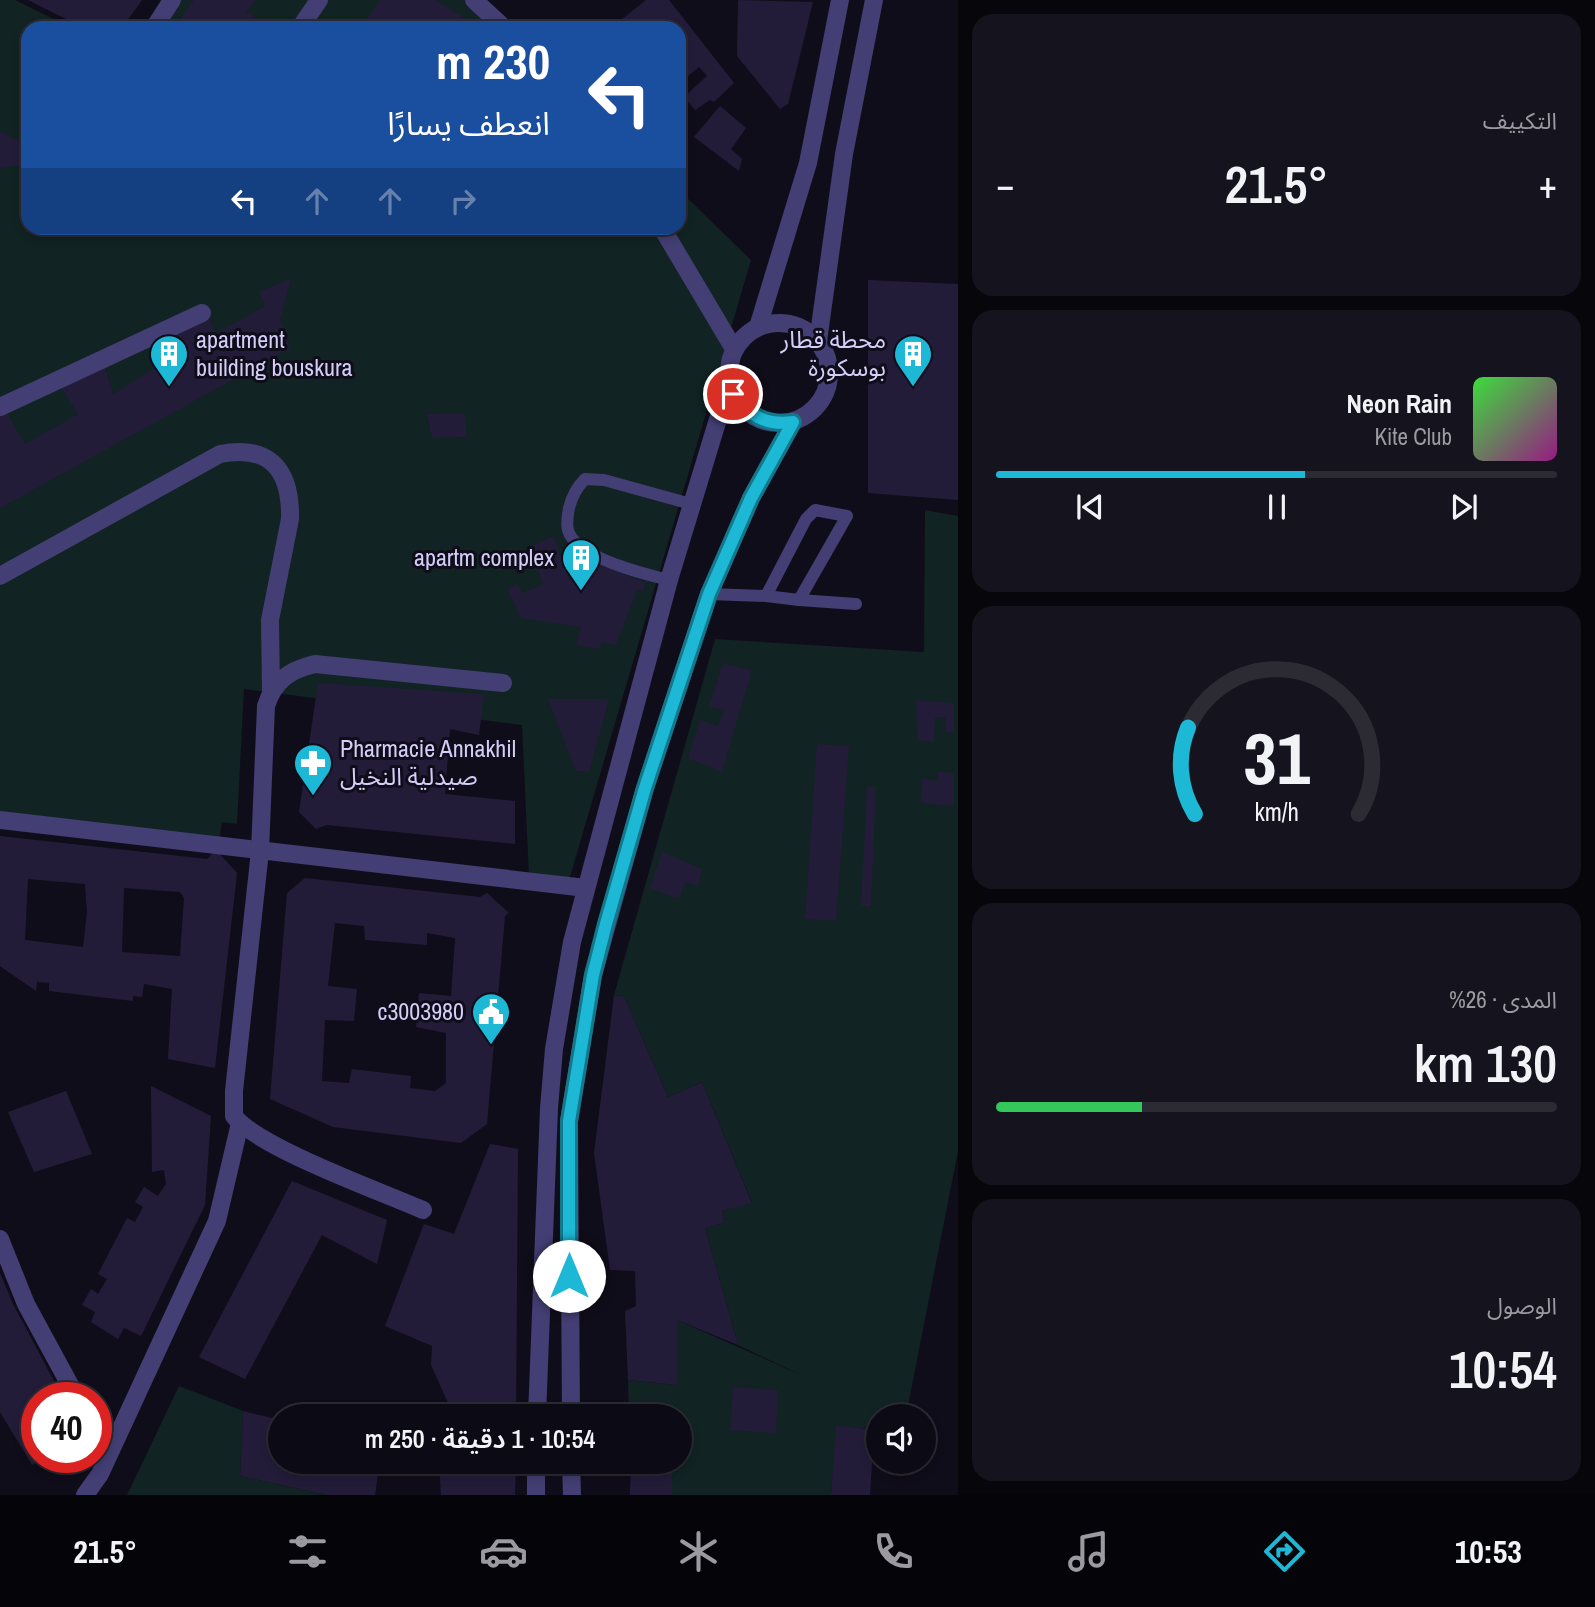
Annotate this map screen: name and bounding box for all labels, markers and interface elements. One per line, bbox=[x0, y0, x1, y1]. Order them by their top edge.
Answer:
text: 230 m bbox=[436, 28, 550, 94]
icon: left bbox=[574, 49, 665, 140]
text: انعطف يسارًا bbox=[387, 102, 550, 145]
text: التكييف bbox=[1483, 105, 1557, 136]
text: 21.5° bbox=[1225, 149, 1328, 219]
text: − bbox=[996, 159, 1014, 210]
text: + bbox=[1539, 159, 1557, 210]
icon: left bbox=[225, 182, 263, 220]
icon: ahead bbox=[298, 182, 336, 220]
icon: ahead bbox=[371, 182, 409, 220]
icon: right bbox=[444, 182, 482, 220]
place label: apartment building bouskura bbox=[196, 323, 353, 383]
place label: محطة قطار بوسكورة bbox=[779, 323, 886, 383]
building icon: apartment building bouskura bbox=[148, 333, 190, 388]
building icon: محطة قطار بوسكورة bbox=[892, 333, 934, 388]
pin bbox=[703, 364, 763, 424]
icon: arrive bbox=[714, 375, 752, 413]
text: Neon Rain bbox=[1347, 386, 1452, 421]
text: Kite Club bbox=[1374, 421, 1452, 452]
icon: previous bbox=[1071, 488, 1109, 526]
icon: pause bbox=[1258, 488, 1296, 526]
icon: next bbox=[1445, 488, 1483, 526]
building icon: apartm complex bbox=[560, 537, 602, 592]
place label: apartm complex bbox=[414, 541, 554, 573]
text: 31 bbox=[1243, 709, 1310, 807]
place label: Pharmacie Annakhil صيدلية النخيل bbox=[340, 732, 516, 792]
pharmacy icon: Pharmacie Annakhil صيدلية النخيل bbox=[292, 742, 334, 797]
text: km/h bbox=[1254, 794, 1299, 828]
text: المدى · 26% bbox=[1449, 984, 1557, 1015]
public building icon: c3003980 bbox=[470, 991, 512, 1046]
place label: c3003980 bbox=[378, 995, 464, 1027]
text: 130 km bbox=[1414, 1028, 1557, 1098]
position arrow bbox=[532, 1239, 606, 1313]
text: الوصول bbox=[1487, 1290, 1557, 1321]
text: 10:54 bbox=[1449, 1334, 1557, 1404]
speed limit sign: 40 bbox=[21, 1382, 112, 1473]
map controls bbox=[866, 1404, 936, 1474]
button: sound bbox=[866, 1404, 936, 1474]
text: 10:54 · 1 دقيقة · 250 m bbox=[365, 1421, 595, 1456]
icon: filters bbox=[283, 1527, 332, 1576]
icon: car bbox=[479, 1527, 528, 1576]
icon: climate bbox=[674, 1527, 723, 1576]
icon: phone bbox=[869, 1527, 918, 1576]
icon: music bbox=[1064, 1527, 1113, 1576]
icon: directions bbox=[1260, 1527, 1309, 1576]
text: 21.5° bbox=[73, 1530, 137, 1573]
text: 10:53 bbox=[1455, 1530, 1522, 1573]

